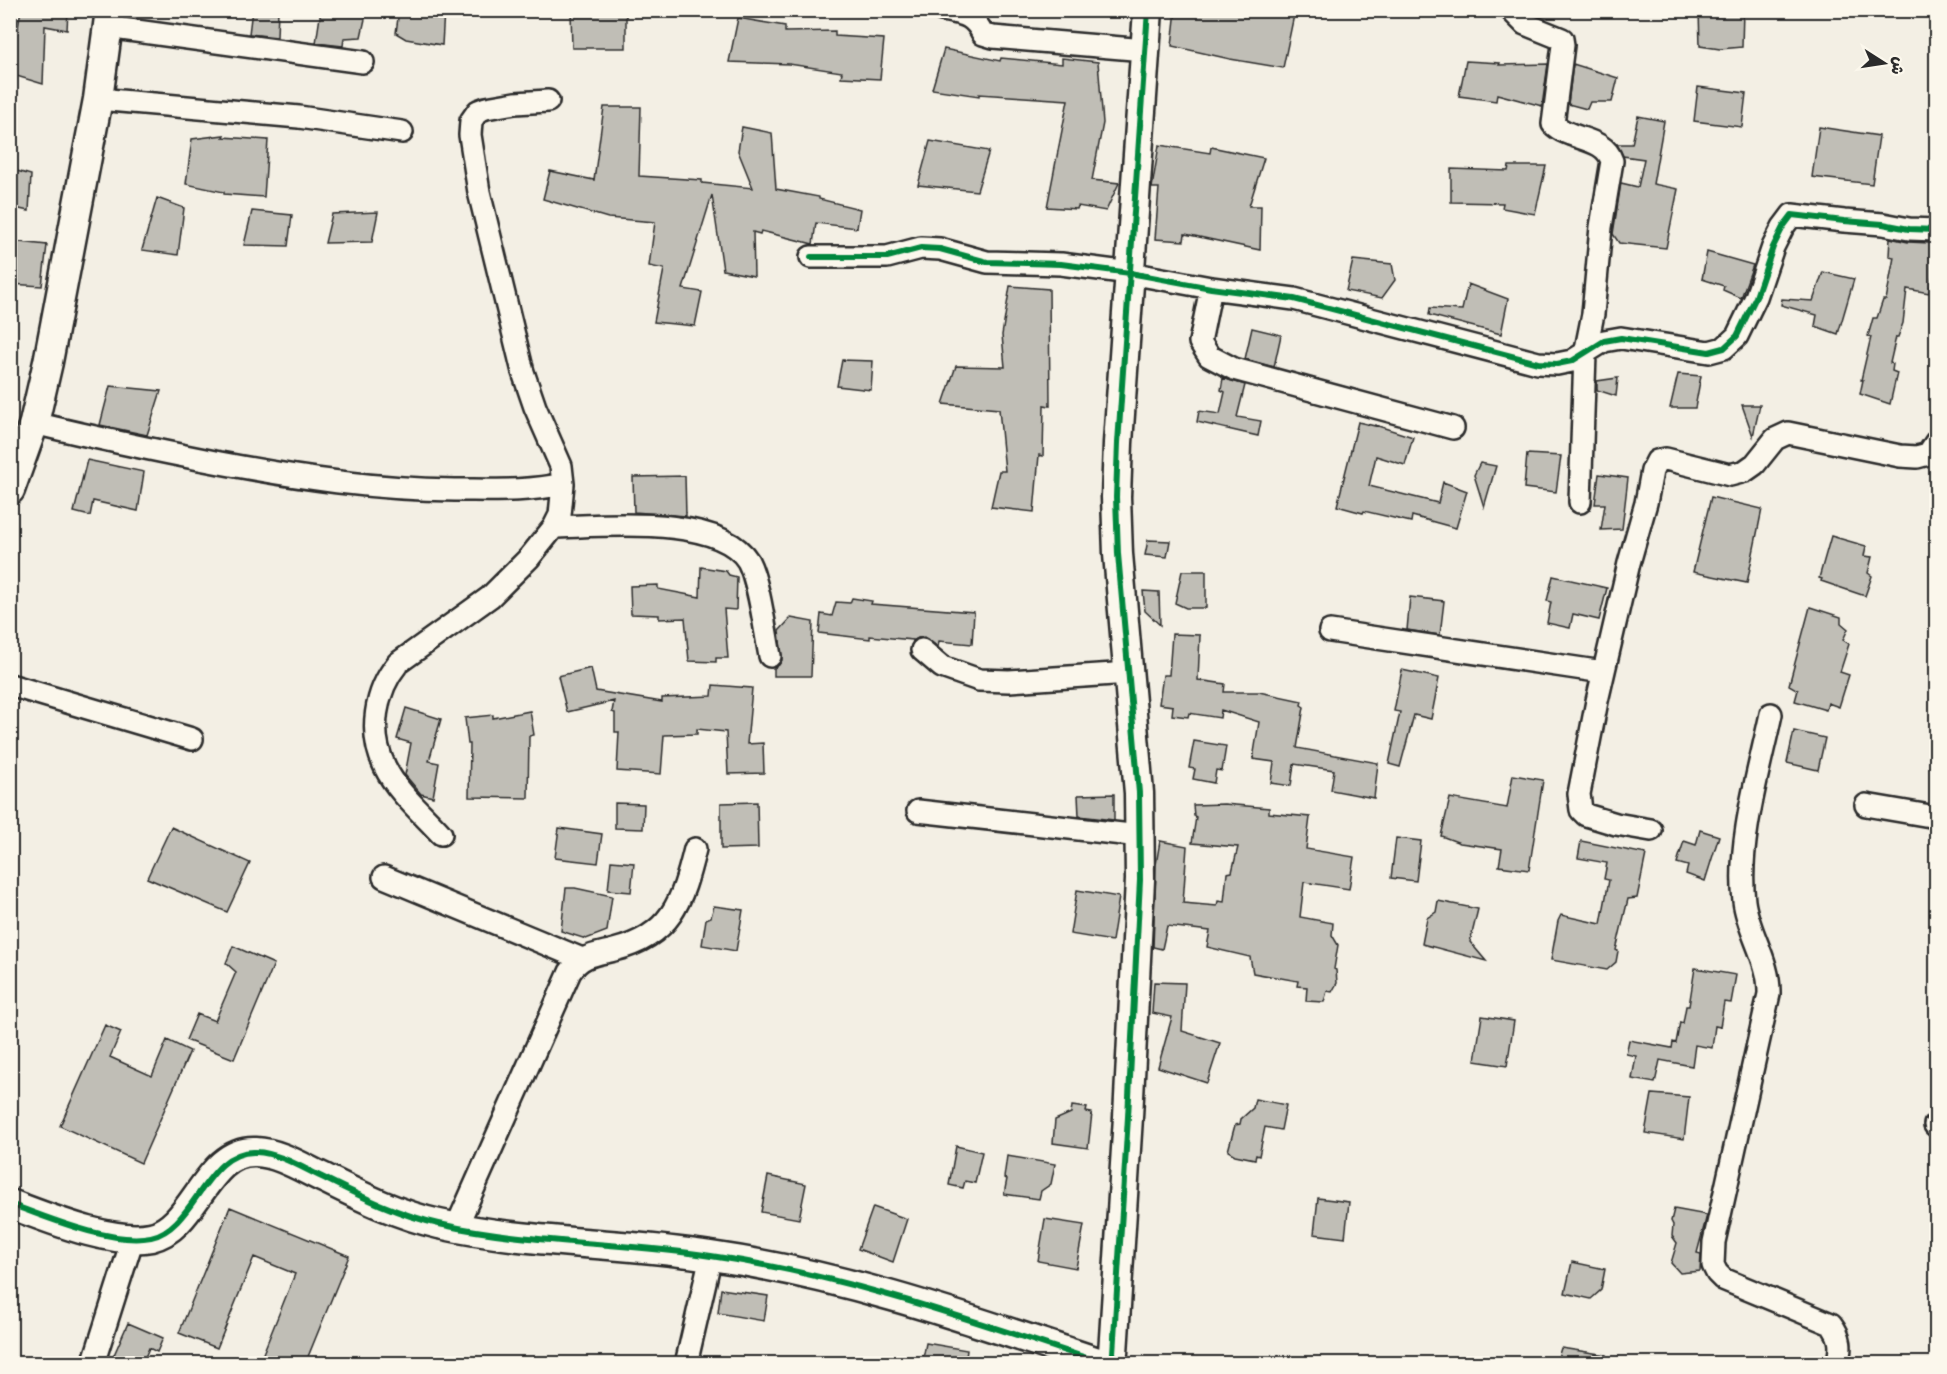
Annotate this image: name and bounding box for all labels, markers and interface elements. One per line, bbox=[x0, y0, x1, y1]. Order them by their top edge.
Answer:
north arrow bbox=[1854, 33, 1914, 93]
text: ش bbox=[1885, 55, 1910, 77]

